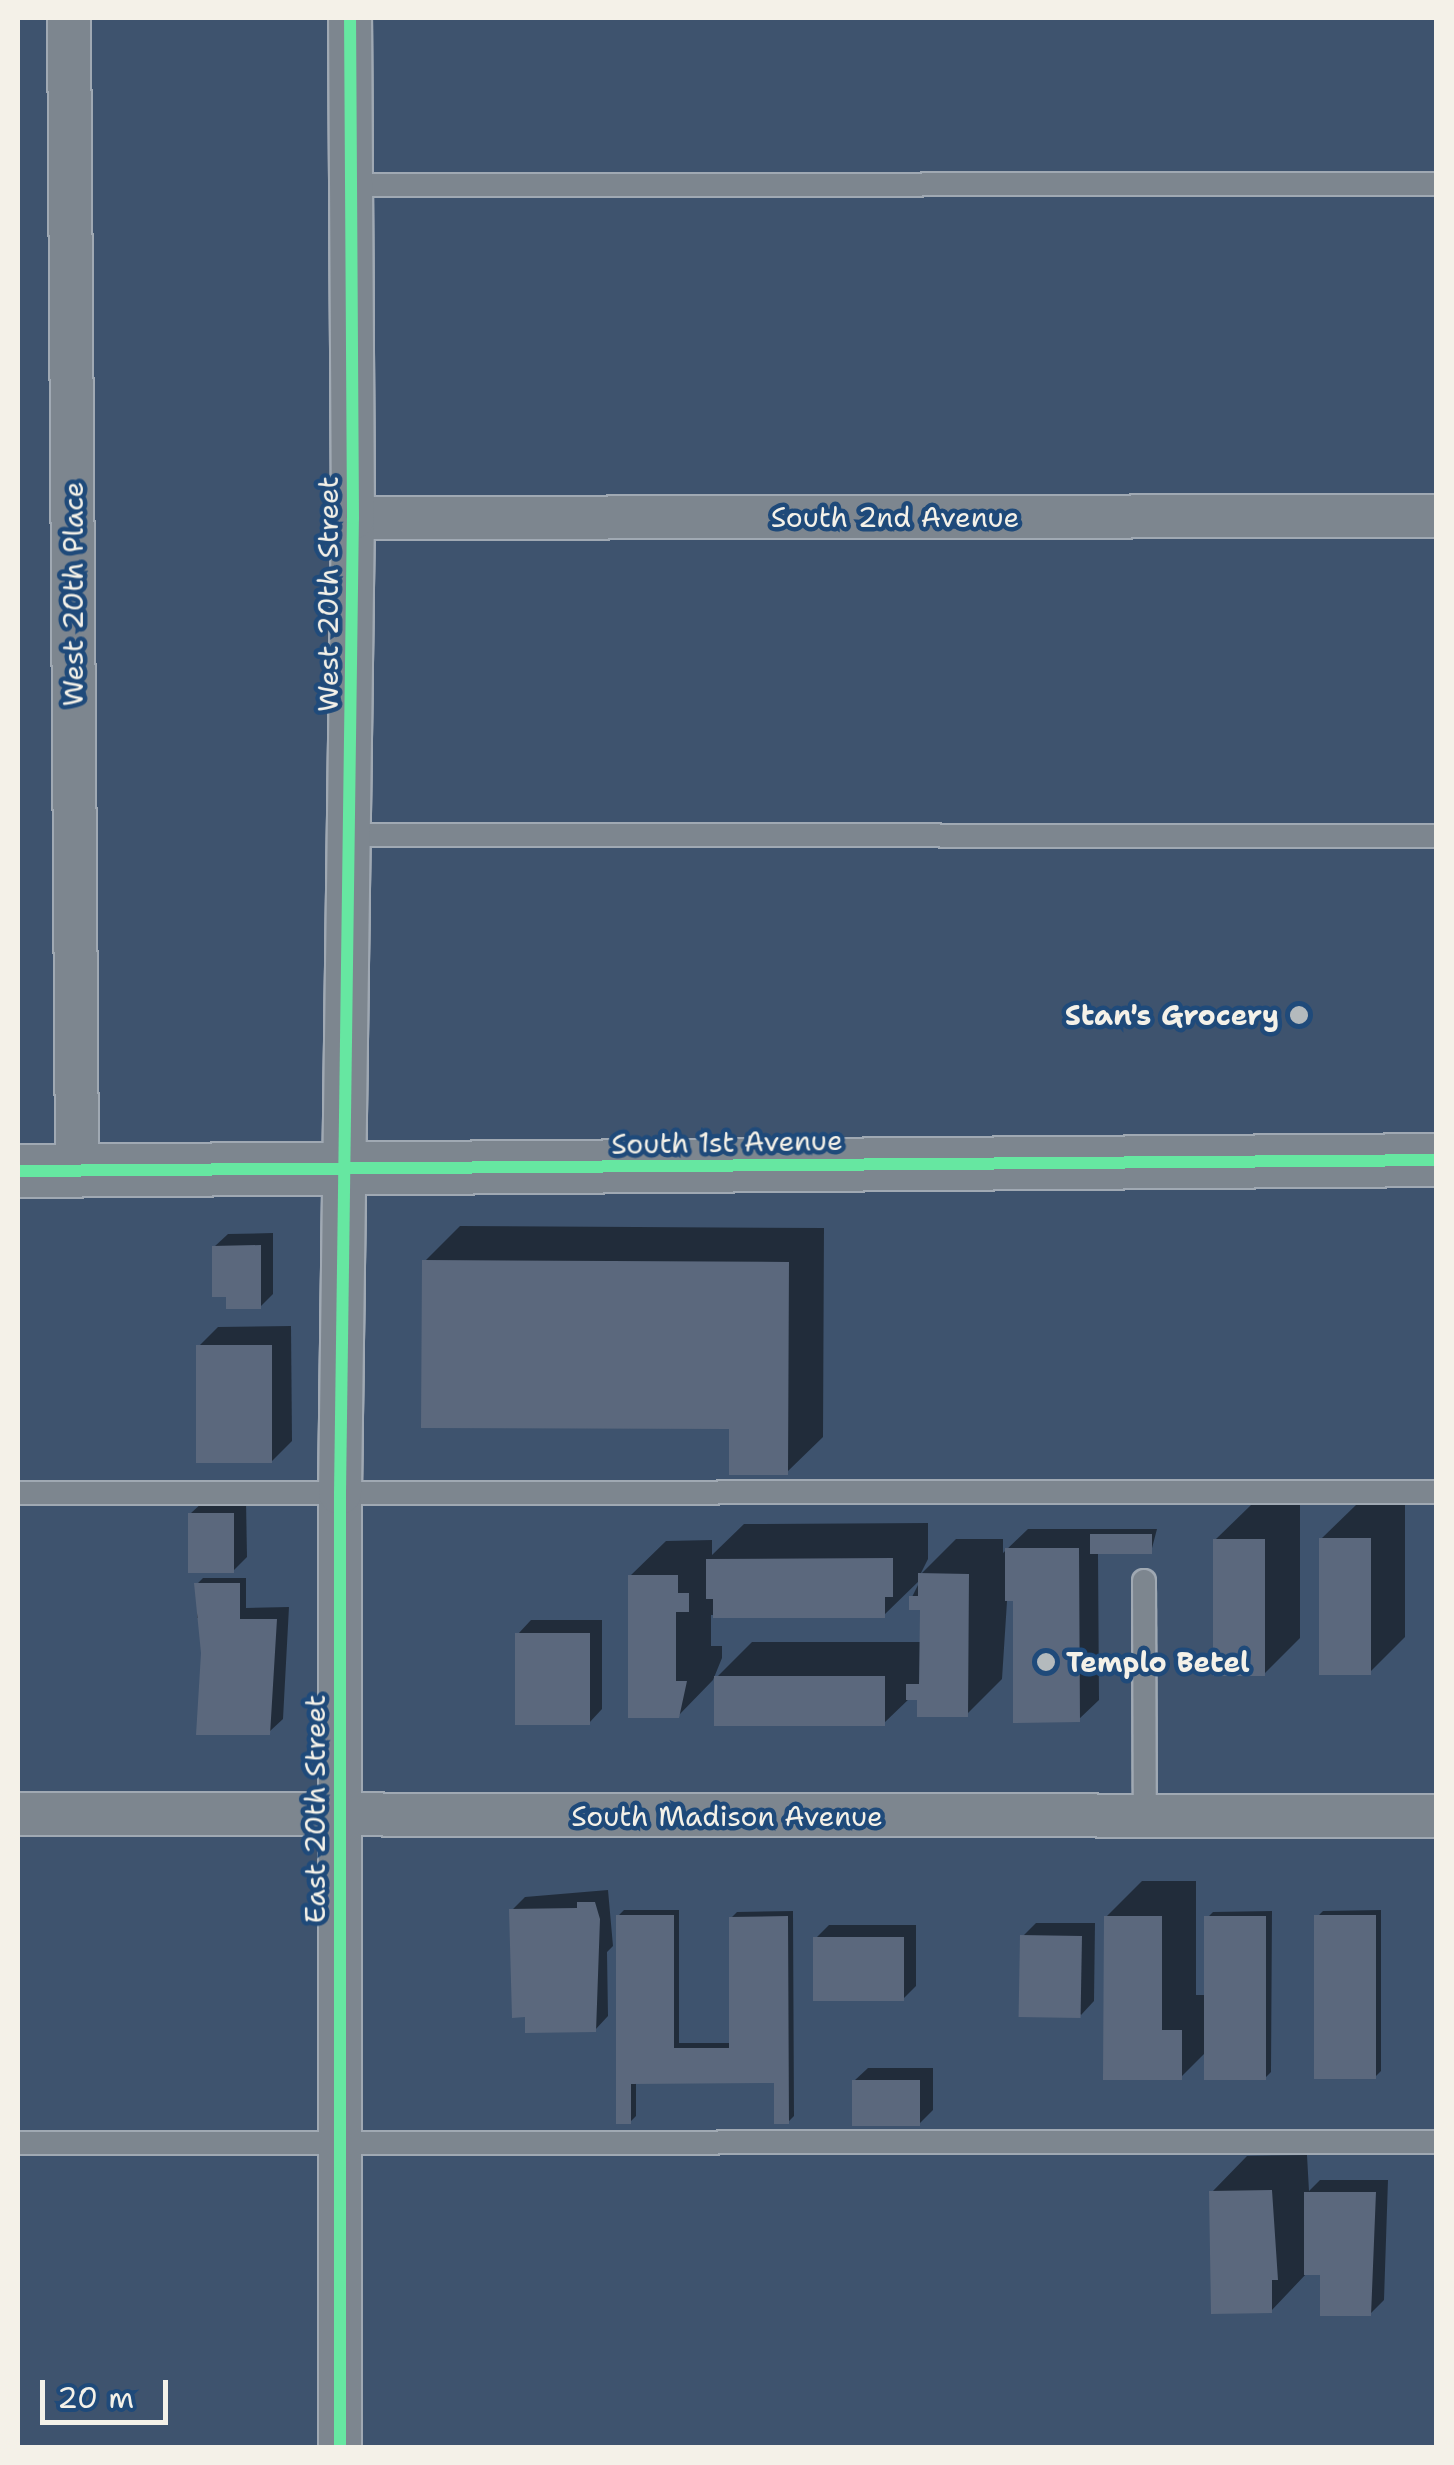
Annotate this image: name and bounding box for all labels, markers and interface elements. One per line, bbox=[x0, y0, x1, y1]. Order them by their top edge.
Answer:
street label: West 20th Street bbox=[311, 476, 345, 712]
street label: West 20th Place bbox=[56, 482, 90, 706]
street label: South 2nd Avenue bbox=[771, 500, 1019, 534]
place label: Stan's Grocery bbox=[1065, 998, 1279, 1032]
marker: Stan's Grocery bbox=[1288, 1004, 1310, 1026]
street label: South 1st Avenue bbox=[611, 1123, 843, 1161]
place label: Templo Betel bbox=[1066, 1645, 1250, 1679]
marker: Templo Betel bbox=[1035, 1651, 1057, 1673]
street label: East 20th Street bbox=[298, 1695, 332, 1923]
street label: South Madison Avenue bbox=[571, 1799, 883, 1833]
scale bar bbox=[45, 2360, 172, 2422]
text: 20 m bbox=[57, 2377, 134, 2418]

